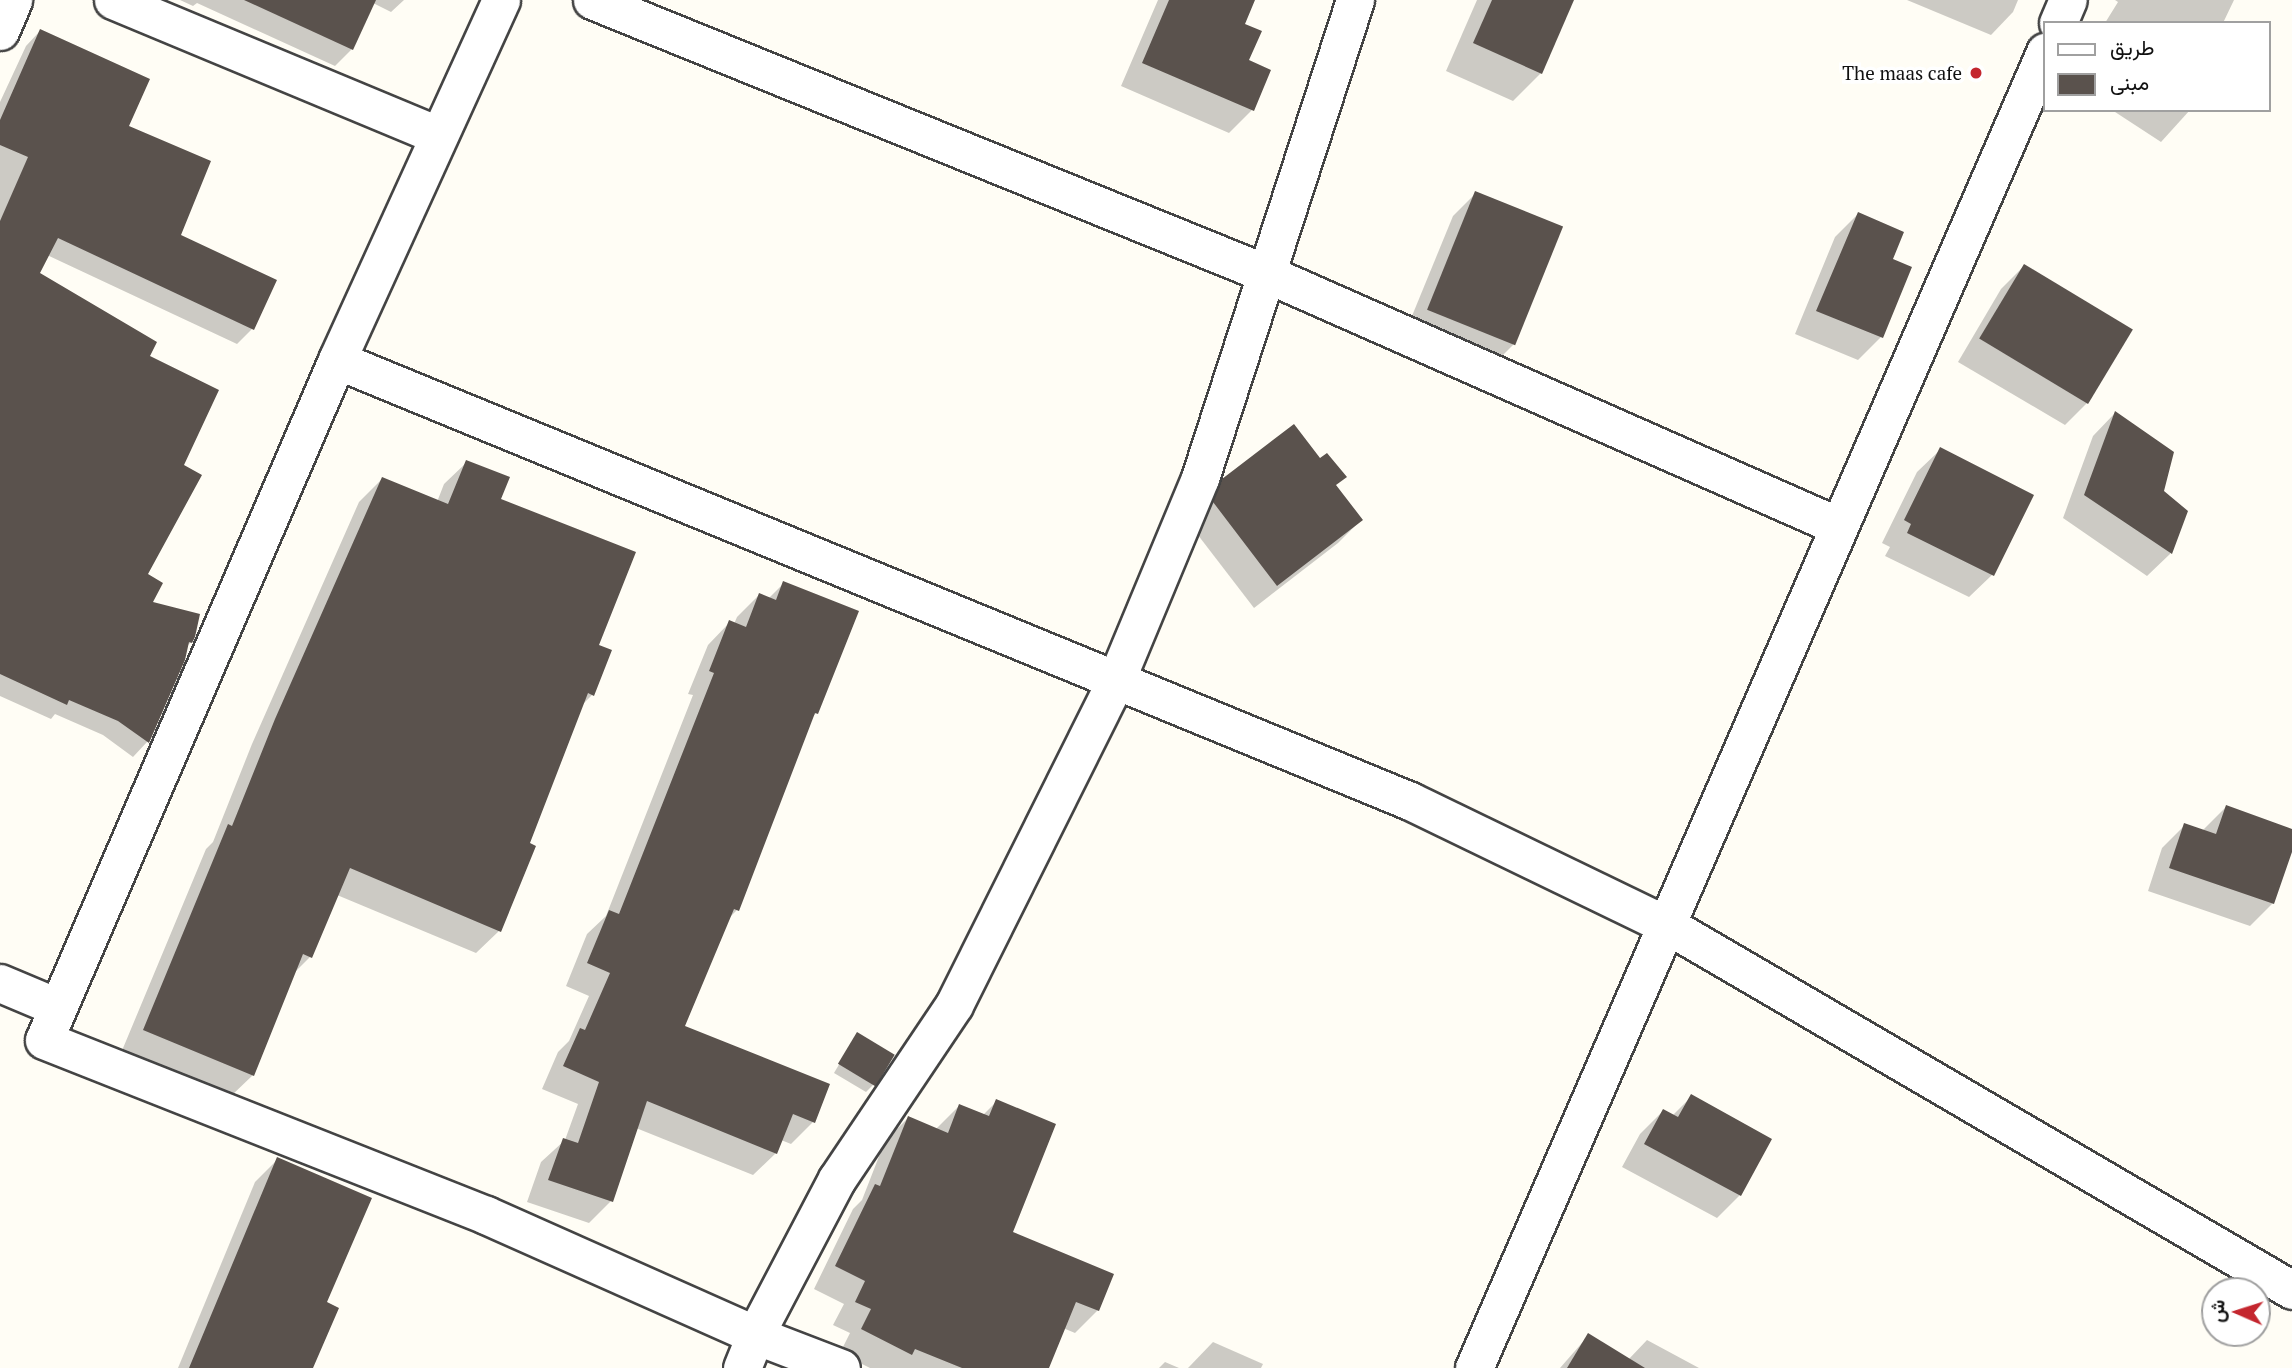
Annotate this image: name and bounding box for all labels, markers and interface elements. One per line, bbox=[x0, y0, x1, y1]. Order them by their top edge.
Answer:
legend bbox=[2044, 21, 2271, 112]
text: طريق bbox=[2110, 33, 2155, 61]
place label: The maas cafe bbox=[1842, 62, 1962, 84]
marker: The maas cafe bbox=[1968, 65, 1984, 81]
text: مبنى bbox=[2110, 68, 2149, 96]
north arrow bbox=[2201, 1277, 2271, 1347]
text: ش bbox=[2203, 1299, 2230, 1323]

